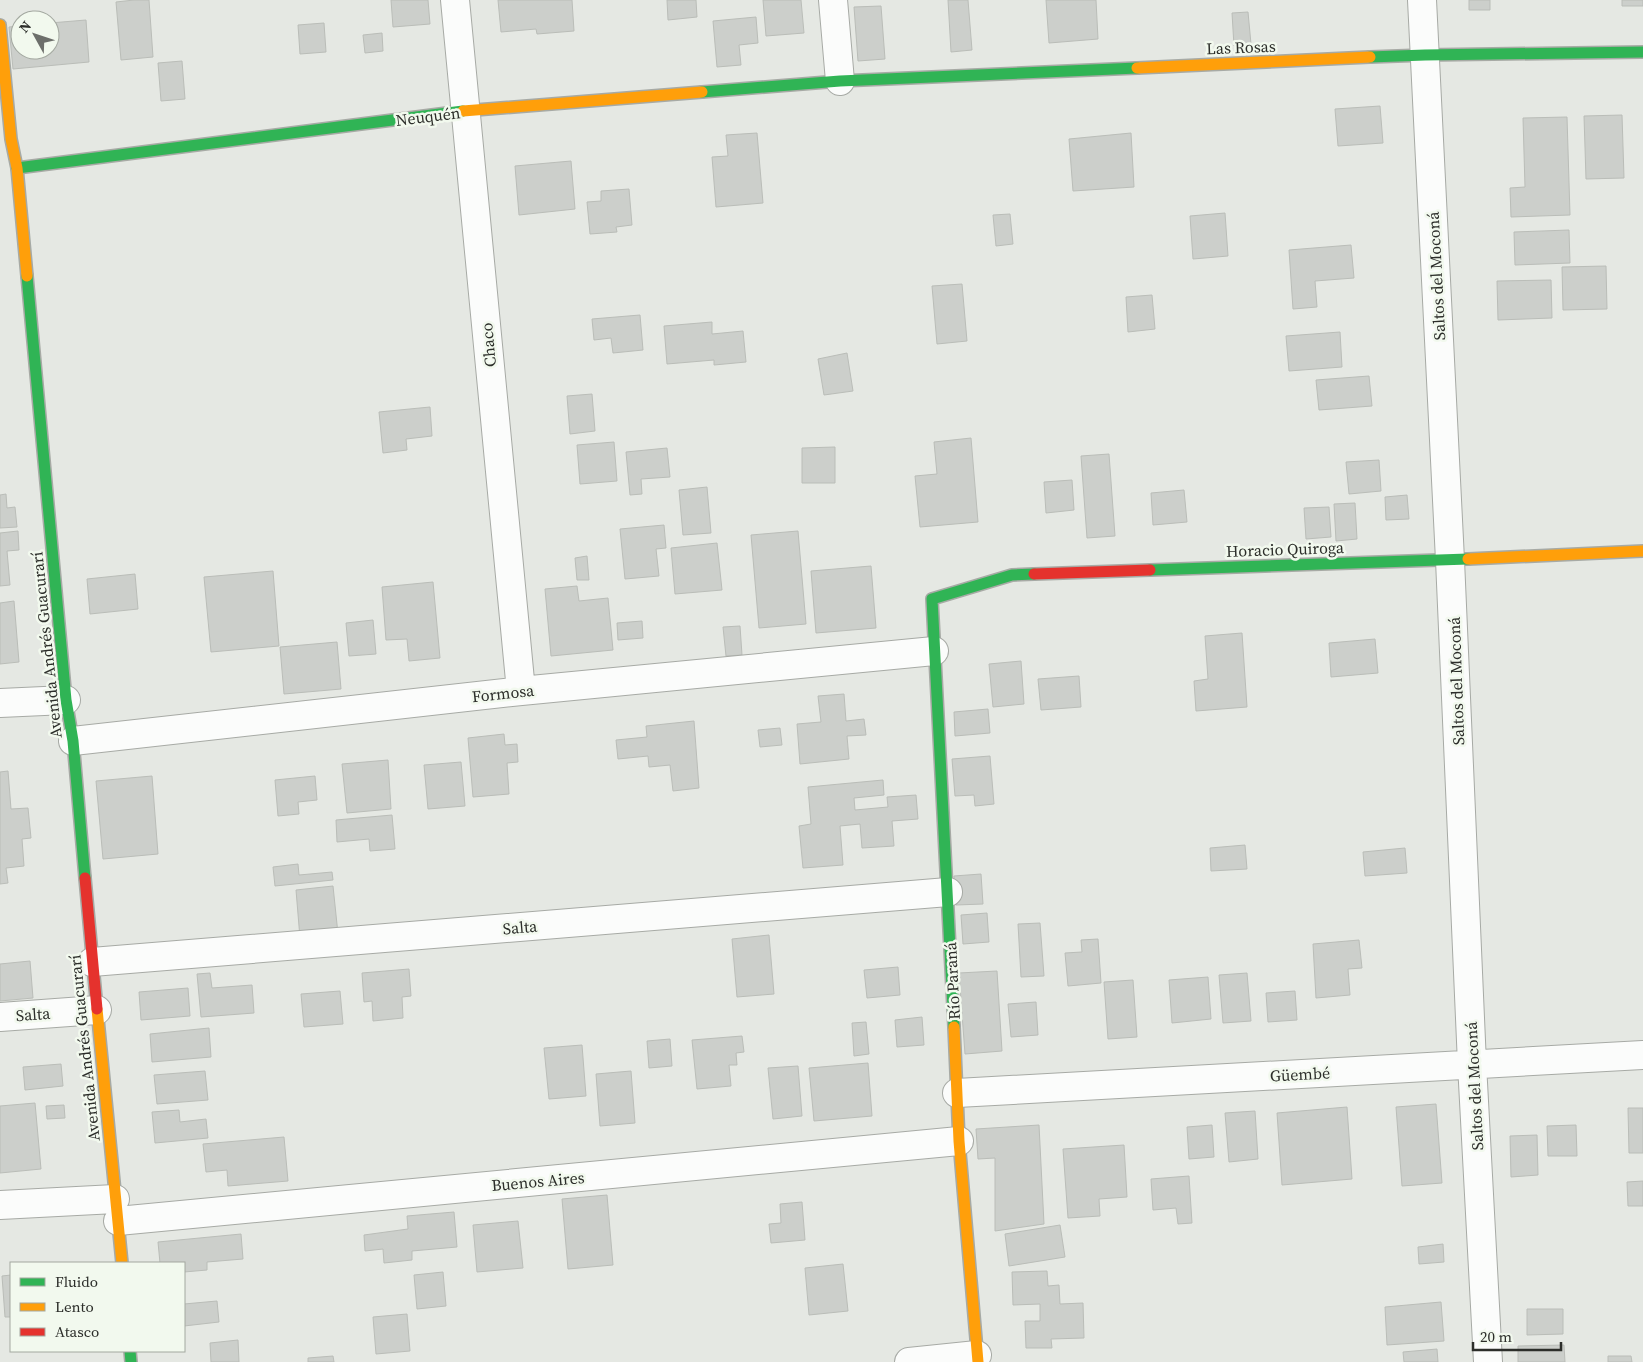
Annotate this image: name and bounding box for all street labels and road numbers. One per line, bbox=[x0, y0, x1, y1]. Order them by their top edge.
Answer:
street label: Las Rosas bbox=[1206, 35, 1276, 59]
street label: Neuquén bbox=[394, 101, 462, 131]
street label: Saltos del Moconá bbox=[1422, 210, 1450, 341]
street label: Chaco bbox=[475, 322, 501, 368]
street label: Horacio Quiroga bbox=[1226, 536, 1345, 562]
street label: Avenida Andrés Guacurarí bbox=[25, 550, 67, 739]
street label: Saltos del Moconá bbox=[1443, 615, 1469, 746]
street label: Formosa bbox=[471, 679, 536, 707]
street label: Salta bbox=[502, 914, 539, 939]
street label: Río Paraná bbox=[939, 941, 965, 1020]
street label: Avenida Andrés Guacurarí bbox=[63, 953, 105, 1142]
street label: Salta bbox=[15, 1002, 52, 1026]
street label: Saltos del Moconá bbox=[1460, 1020, 1488, 1151]
street label: Güembé bbox=[1269, 1061, 1331, 1087]
street label: Buenos Aires bbox=[491, 1166, 585, 1196]

